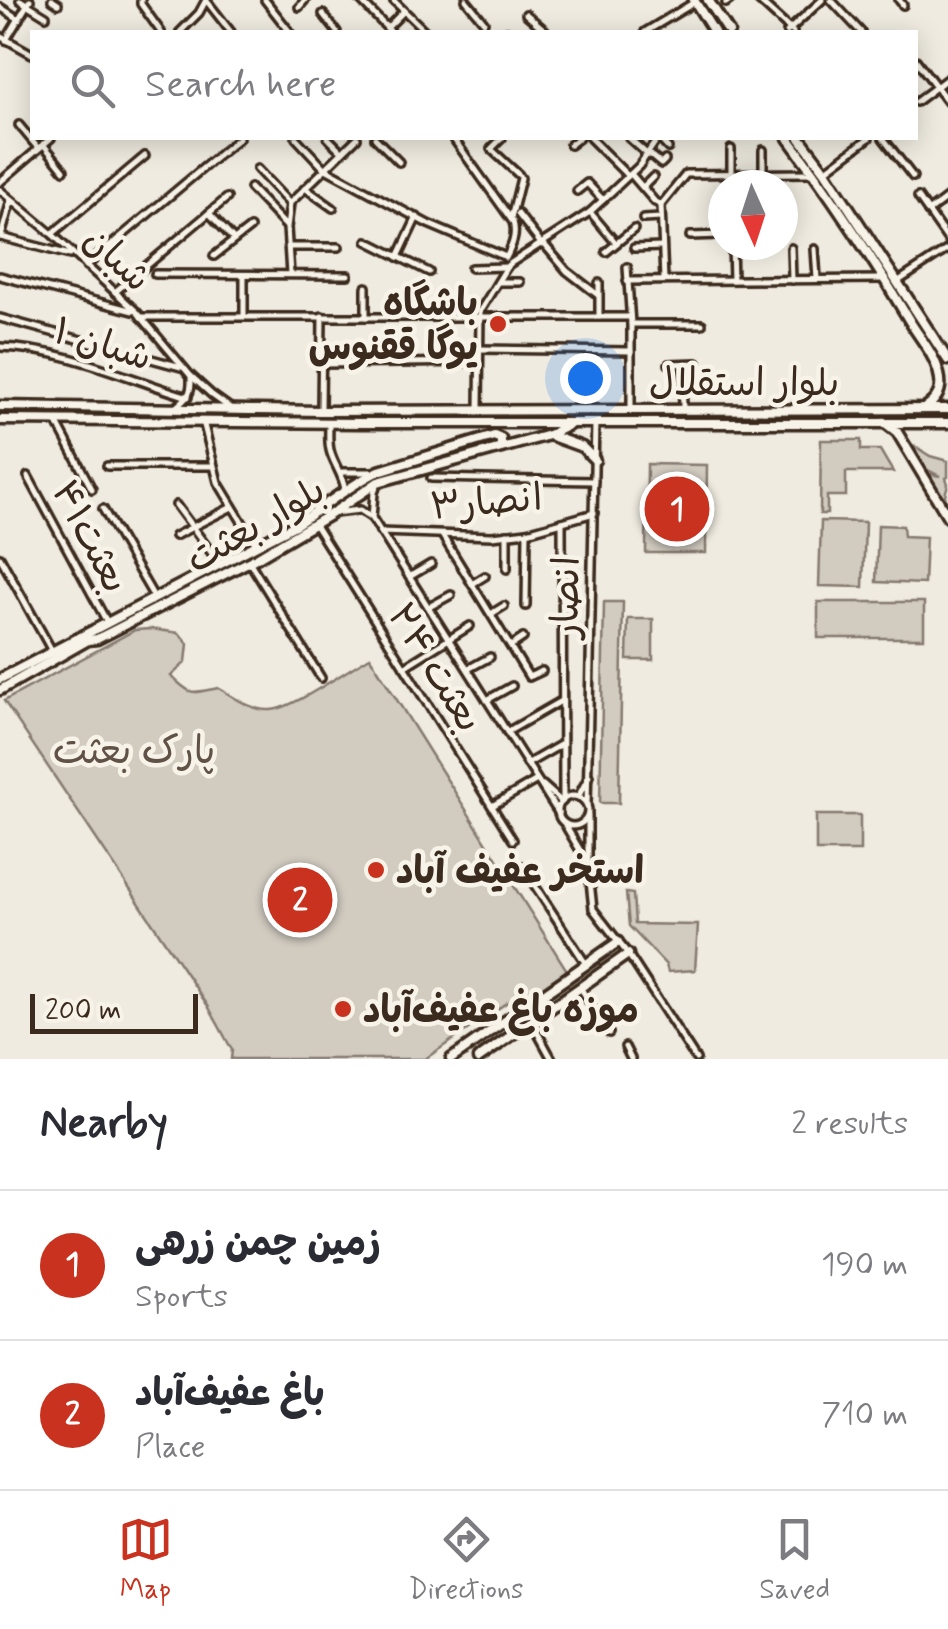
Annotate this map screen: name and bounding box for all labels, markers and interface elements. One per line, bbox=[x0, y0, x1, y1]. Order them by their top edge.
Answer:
search box bbox=[30, 30, 918, 140]
icon: search bbox=[65, 58, 120, 113]
text: Search here bbox=[145, 61, 336, 110]
north arrow bbox=[708, 170, 798, 260]
street label: شبان bbox=[72, 216, 161, 303]
place label: باشگاه یوگا ققنوس bbox=[309, 279, 478, 373]
street label: ۱ شبان bbox=[47, 307, 157, 383]
marker: باشگاه یوگا ققنوس bbox=[487, 313, 509, 335]
your location bbox=[560, 353, 611, 404]
street label: بلوار استقلال bbox=[649, 360, 839, 409]
street label: بلوار بعثت bbox=[178, 467, 335, 586]
street label: بعثت۴۱ bbox=[39, 472, 139, 602]
pin: 1 bbox=[644, 472, 710, 546]
street label: انصار۳ bbox=[428, 474, 544, 533]
street label: انصار bbox=[542, 556, 593, 641]
street label: بعثت ۲۴ bbox=[375, 595, 493, 742]
park label: پارک بعثت bbox=[53, 728, 215, 777]
place label: استخر عفیف آباد bbox=[396, 848, 644, 897]
marker: استخر عفیف آباد bbox=[365, 859, 387, 881]
pin: 2 bbox=[268, 862, 332, 938]
place label: موزه باغ عفیف‌آباد bbox=[363, 987, 639, 1036]
scale bar bbox=[30, 989, 198, 1034]
text: 200 m bbox=[45, 993, 121, 1030]
marker: موزه باغ عفیف‌آباد bbox=[332, 998, 354, 1020]
text: Nearby bbox=[40, 1097, 168, 1152]
text: 2 results bbox=[791, 1103, 908, 1145]
text: زمین چمن زرهی bbox=[135, 1220, 381, 1269]
text: 1 bbox=[65, 1244, 80, 1286]
text: 190 m bbox=[821, 1244, 908, 1286]
text: Sports bbox=[135, 1276, 228, 1318]
text: باغ عفیف‌آباد bbox=[135, 1370, 325, 1419]
text: 2 bbox=[65, 1394, 80, 1436]
text: 710 m bbox=[821, 1394, 908, 1436]
text: Place bbox=[135, 1426, 205, 1468]
tab: Map bbox=[118, 1512, 173, 1609]
tab: Directions bbox=[409, 1512, 524, 1609]
tab: Saved bbox=[759, 1512, 830, 1609]

